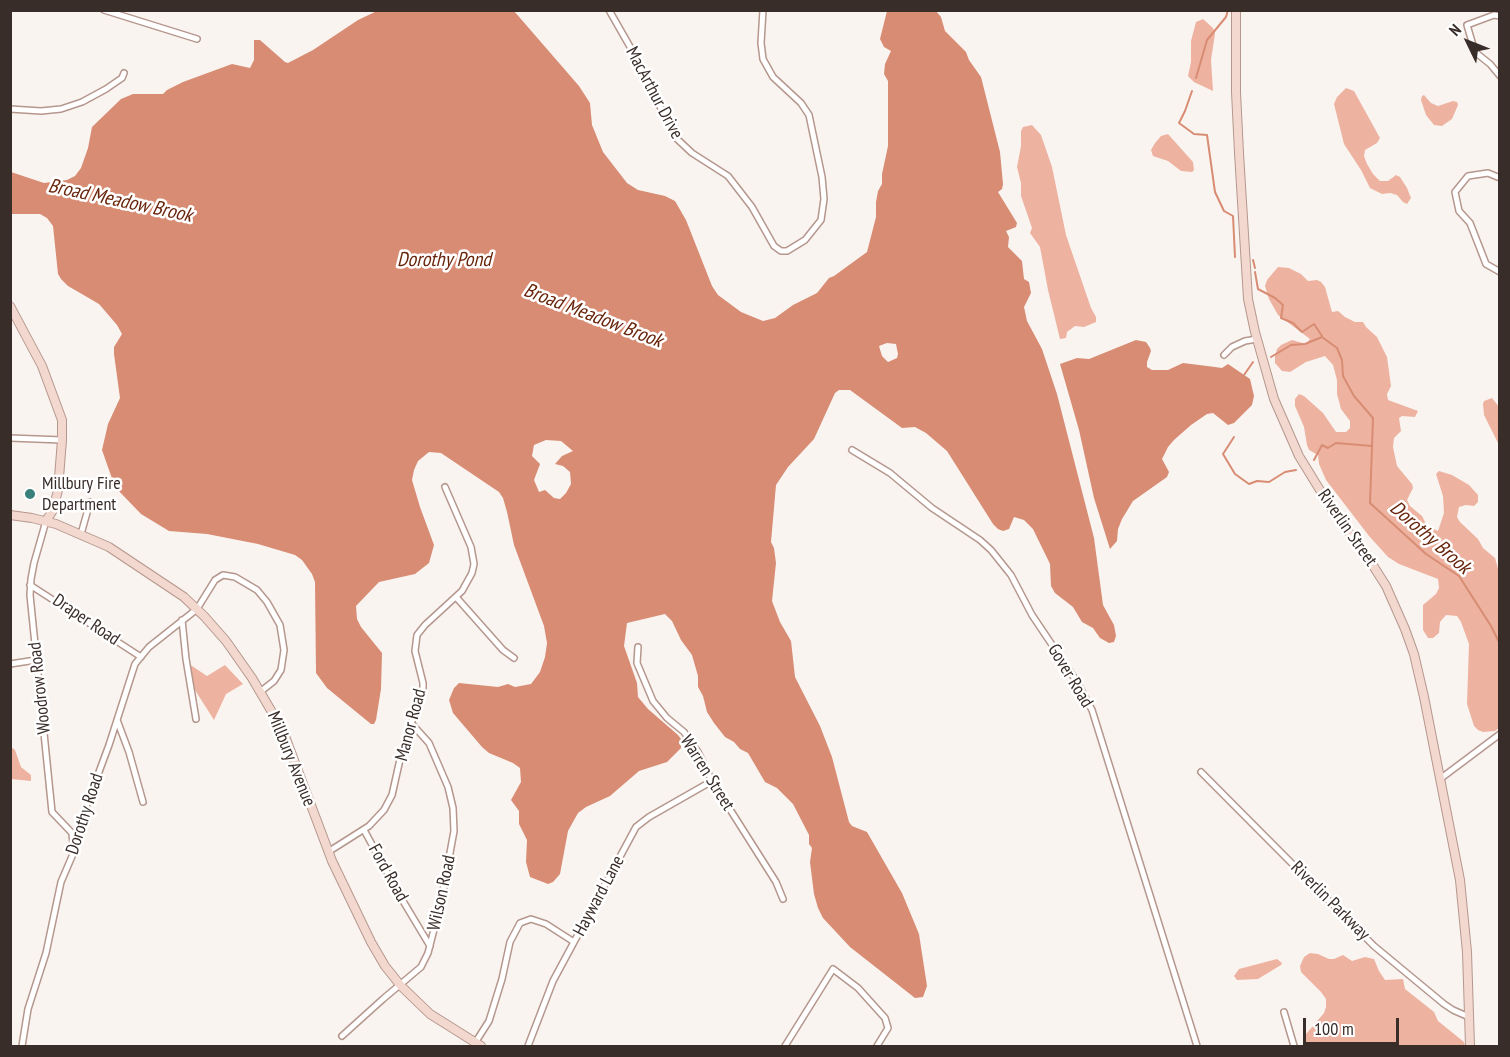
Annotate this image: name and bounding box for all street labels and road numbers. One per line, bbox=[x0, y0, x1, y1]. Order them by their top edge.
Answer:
street label: MacArthur Drive bbox=[621, 43, 687, 143]
street label: Riverlin Street bbox=[1313, 485, 1381, 571]
street label: Draper Road bbox=[48, 590, 124, 650]
street label: Gover Road bbox=[1043, 640, 1097, 712]
street label: Woodrow Road bbox=[24, 641, 56, 735]
street label: Manor Road bbox=[391, 687, 431, 763]
street label: Millbury Avenue bbox=[262, 708, 320, 810]
street label: Warren Street bbox=[675, 731, 739, 815]
street label: Dorothy Road bbox=[62, 771, 108, 857]
street label: Ford Road bbox=[363, 840, 413, 906]
street label: Hayward Lane bbox=[569, 852, 629, 940]
street label: Wilson Road bbox=[423, 853, 461, 933]
street label: Riverlin Parkway bbox=[1286, 857, 1374, 945]

